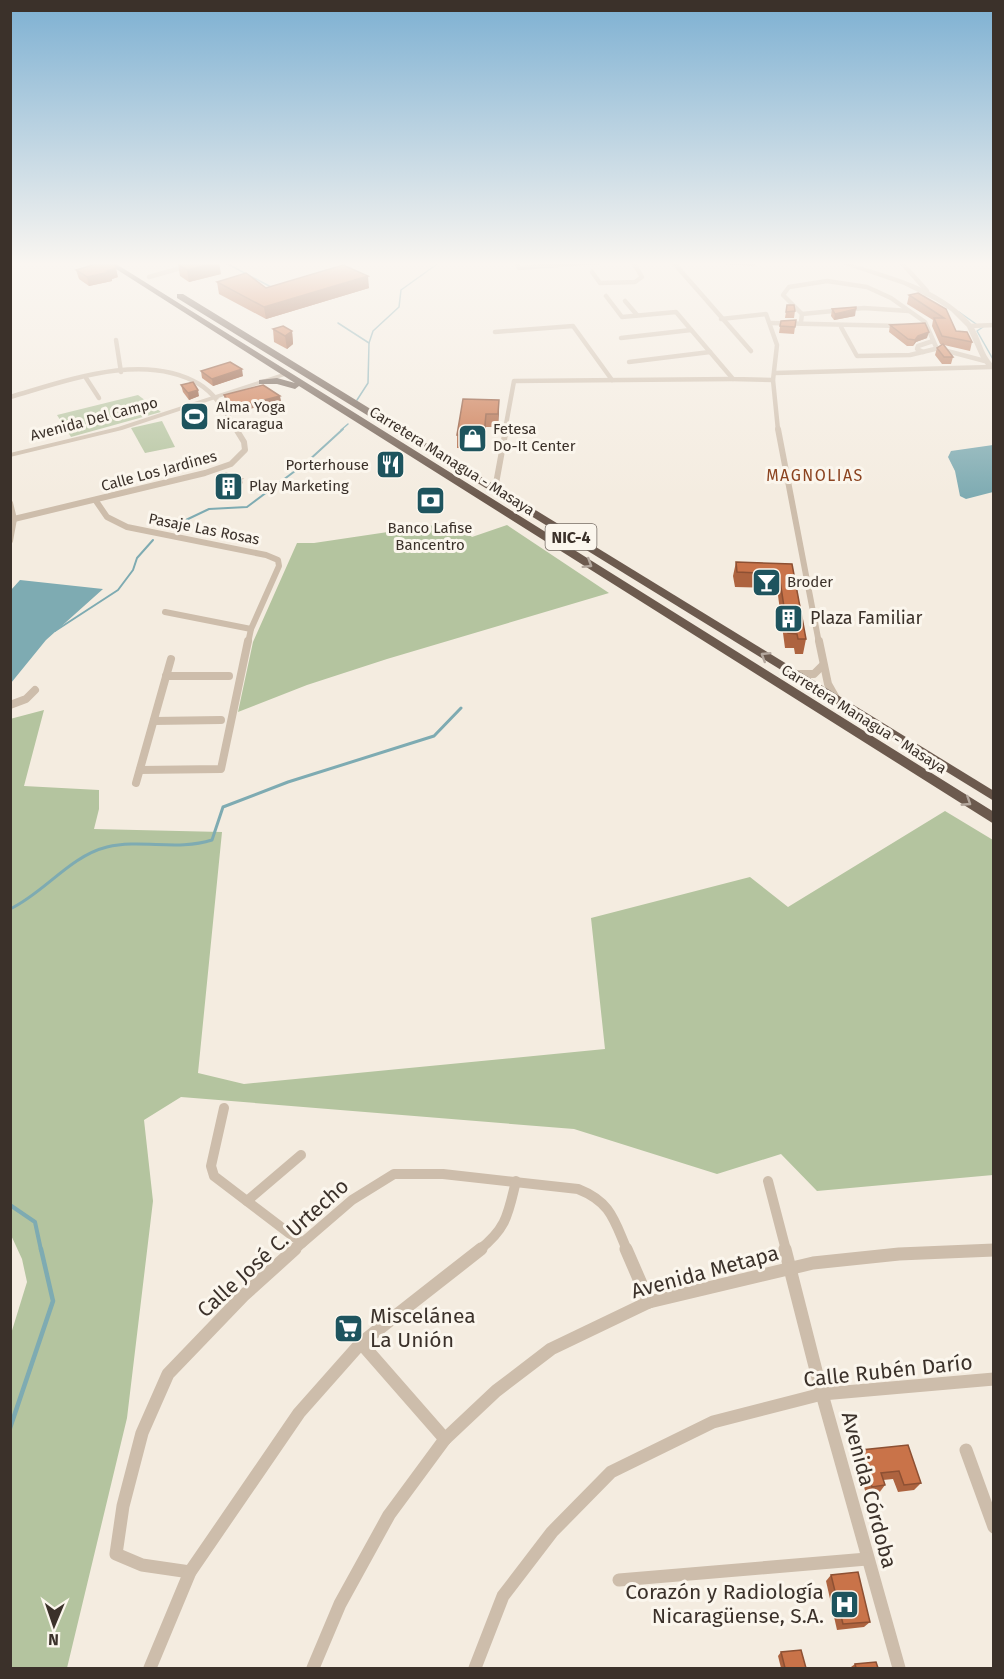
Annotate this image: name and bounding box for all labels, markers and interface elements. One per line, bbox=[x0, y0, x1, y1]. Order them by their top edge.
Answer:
street label: Avenida Del Campo bbox=[28, 393, 160, 445]
place label: Alma Yoga Nicaragua bbox=[216, 398, 286, 433]
sports icon: Alma Yoga Nicaragua bbox=[179, 400, 211, 432]
street label: Carretera Managua - Masaya bbox=[366, 403, 538, 519]
place label: Fetesa Do-It Center bbox=[493, 420, 576, 455]
shop icon: Fetesa Do-It Center bbox=[456, 422, 488, 454]
street label: Calle Los Jardines bbox=[99, 447, 219, 495]
restaurant icon: Porterhouse bbox=[374, 449, 406, 481]
place label: Porterhouse bbox=[286, 456, 369, 474]
district label: MAGNOLIAS bbox=[766, 466, 864, 485]
building icon: Play Marketing bbox=[212, 470, 244, 502]
place label: Play Marketing bbox=[249, 477, 349, 495]
bank icon: Banco Lafise Bancentro bbox=[414, 485, 446, 517]
street label: Pasaje Las Rosas bbox=[147, 509, 261, 549]
place label: Banco Lafise Bancentro bbox=[388, 519, 472, 554]
road number: NIC-4 bbox=[546, 524, 596, 550]
one-way arrow bbox=[582, 556, 592, 568]
bar icon: Broder bbox=[750, 566, 782, 598]
place label: Broder bbox=[787, 573, 833, 591]
building icon: Plaza Familiar bbox=[773, 602, 805, 634]
place label: Plaza Familiar bbox=[810, 607, 923, 629]
one-way arrow bbox=[761, 651, 771, 663]
street label: Carretera Managua - Masaya bbox=[778, 661, 950, 777]
one-way arrow bbox=[960, 795, 971, 806]
street label: Calle José C. Urtecho bbox=[192, 1173, 354, 1323]
street label: Avenida Metapa bbox=[628, 1240, 782, 1304]
place label: Miscelánea La Unión bbox=[370, 1303, 476, 1353]
supermarket icon: Miscelánea La Unión bbox=[333, 1312, 365, 1344]
street label: Calle Rubén Darío bbox=[802, 1349, 974, 1393]
street label: Avenida Córdoba bbox=[836, 1409, 902, 1571]
place label: Corazón y Radiología Nicaragüense, S.A. bbox=[625, 1579, 824, 1629]
hospital icon: Corazón y Radiología Nicaragüense, S.A. bbox=[829, 1588, 861, 1620]
north arrow bbox=[24, 1595, 84, 1655]
text: N bbox=[48, 1630, 59, 1649]

